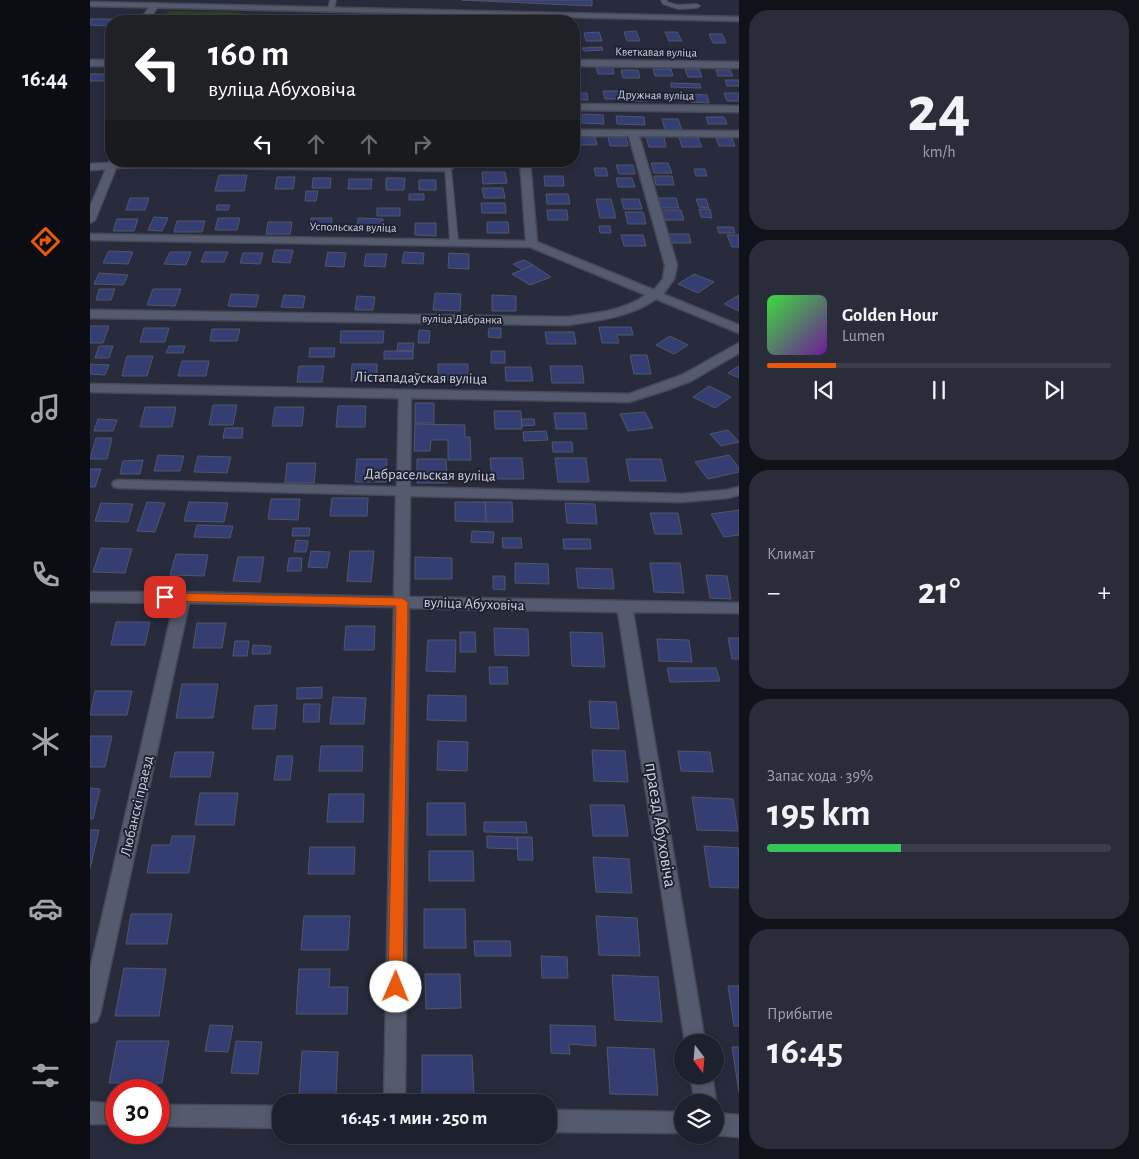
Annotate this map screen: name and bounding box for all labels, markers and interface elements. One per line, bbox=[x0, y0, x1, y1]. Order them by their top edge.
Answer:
icon: left bbox=[125, 35, 190, 100]
text: 160 m bbox=[208, 37, 289, 72]
street label: Кветкавая вуліца bbox=[615, 45, 698, 60]
text: 16:44 bbox=[22, 68, 68, 90]
text: вуліца Абуховіча bbox=[208, 78, 356, 100]
text: 24 bbox=[907, 78, 971, 143]
street label: Дружная вуліца bbox=[618, 88, 695, 103]
icon: left bbox=[249, 130, 277, 158]
icon: ahead bbox=[302, 130, 330, 158]
icon: ahead bbox=[355, 130, 383, 158]
icon: right bbox=[408, 130, 436, 158]
text: km/h bbox=[922, 144, 956, 160]
street label: Успольская вуліца bbox=[309, 220, 397, 235]
icon: directions bbox=[28, 224, 63, 259]
text: Golden Hour bbox=[842, 306, 938, 325]
street label: вуліца Дабранка bbox=[422, 312, 503, 327]
text: Lumen bbox=[842, 328, 885, 344]
street label: Лістападаўская вуліца bbox=[355, 369, 488, 387]
icon: previous bbox=[810, 376, 838, 404]
icon: pause bbox=[925, 376, 953, 404]
icon: next bbox=[1040, 376, 1068, 404]
icon: music bbox=[28, 391, 63, 426]
street label: Дабрасельская вуліца bbox=[364, 466, 496, 484]
text: Климат bbox=[767, 546, 815, 562]
icon: phone bbox=[28, 557, 63, 592]
text: 21° bbox=[918, 573, 960, 611]
pin bbox=[144, 576, 186, 618]
text: − bbox=[767, 579, 780, 607]
text: + bbox=[1098, 579, 1111, 607]
icon: arrive bbox=[151, 583, 179, 611]
street label: вуліца Абуховіча bbox=[423, 595, 525, 613]
icon: climate bbox=[28, 724, 63, 759]
street label: Любанскі праезд bbox=[118, 754, 156, 858]
street label: праезд Абуховіча bbox=[641, 761, 680, 889]
text: Запас хода · 39% bbox=[767, 768, 873, 784]
text: 195 km bbox=[767, 795, 871, 833]
icon: car bbox=[28, 891, 63, 926]
position arrow bbox=[369, 960, 421, 1012]
text: Прибытие bbox=[767, 1006, 833, 1022]
text: 16:45 bbox=[767, 1033, 843, 1071]
north arrow bbox=[674, 1034, 724, 1084]
map controls bbox=[674, 1034, 724, 1144]
icon: filters bbox=[28, 1058, 63, 1093]
speed limit sign: 30 bbox=[105, 1079, 170, 1144]
button: layers bbox=[674, 1094, 724, 1144]
text: 16:45 · 1 мин · 250 m bbox=[342, 1109, 487, 1128]

